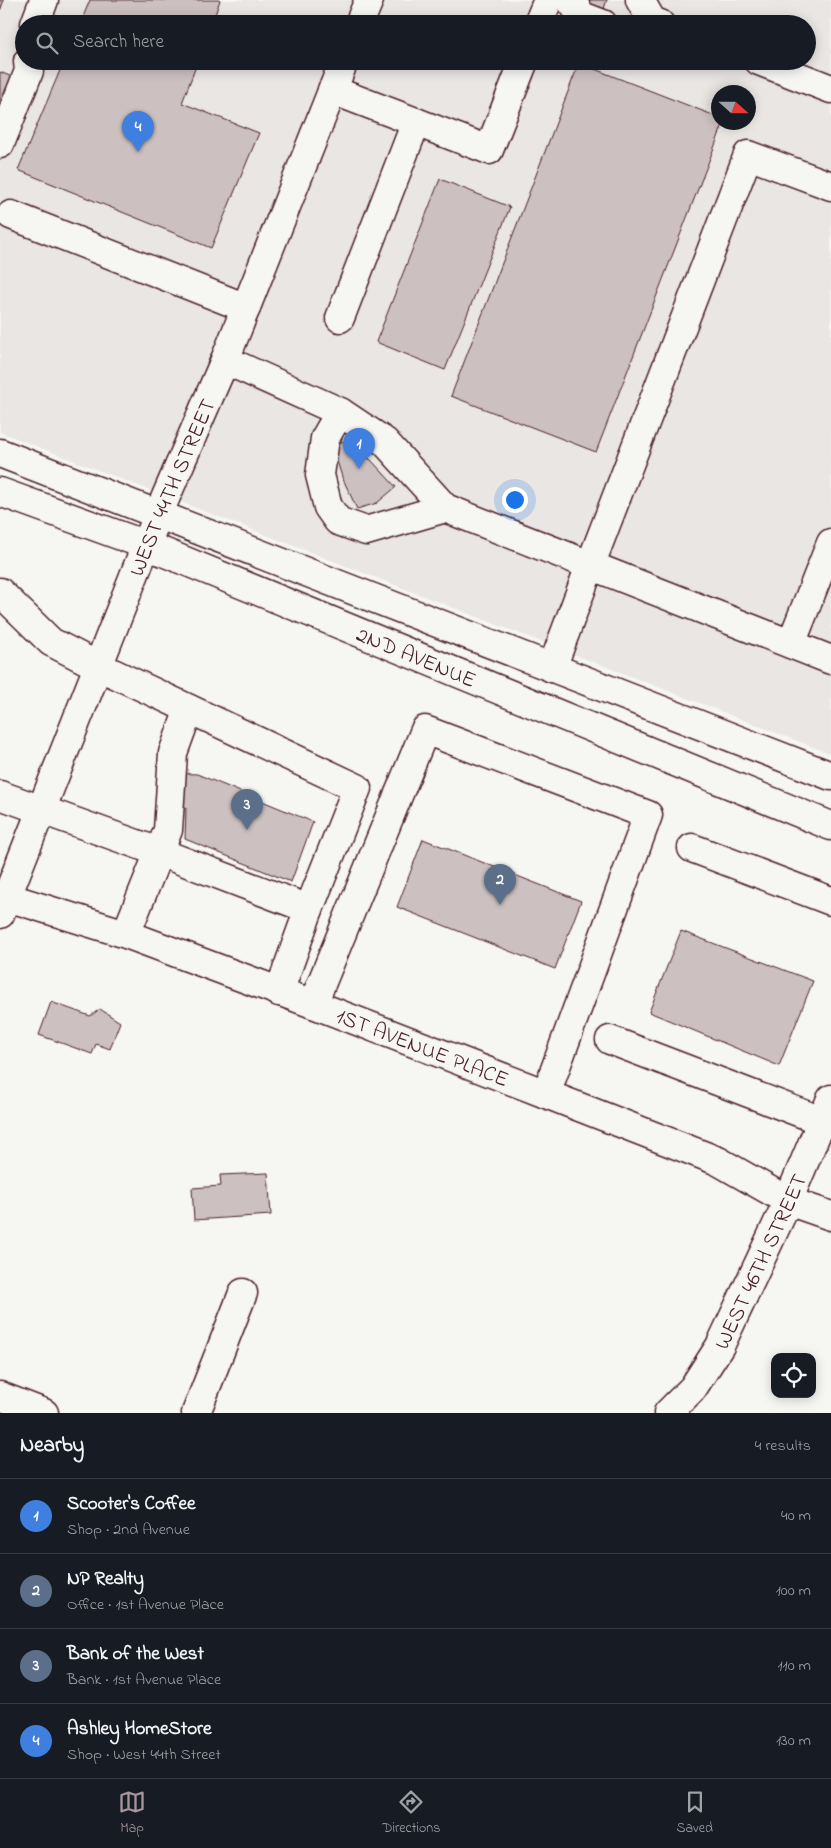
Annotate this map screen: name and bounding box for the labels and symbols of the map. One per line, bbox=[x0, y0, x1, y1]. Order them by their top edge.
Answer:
north arrow bbox=[711, 85, 756, 130]
pin: 4 bbox=[122, 111, 154, 152]
street label: WEST 44TH STREET bbox=[122, 394, 226, 582]
pin: 1 bbox=[343, 428, 375, 469]
your location bbox=[502, 487, 528, 513]
street label: 2ND AVENUE bbox=[351, 620, 480, 698]
pin: 3 bbox=[231, 789, 263, 830]
pin: 2 bbox=[484, 864, 516, 905]
street label: 1ST AVENUE PLACE bbox=[331, 1001, 513, 1097]
street label: WEST 46TH STREET bbox=[708, 1169, 817, 1355]

